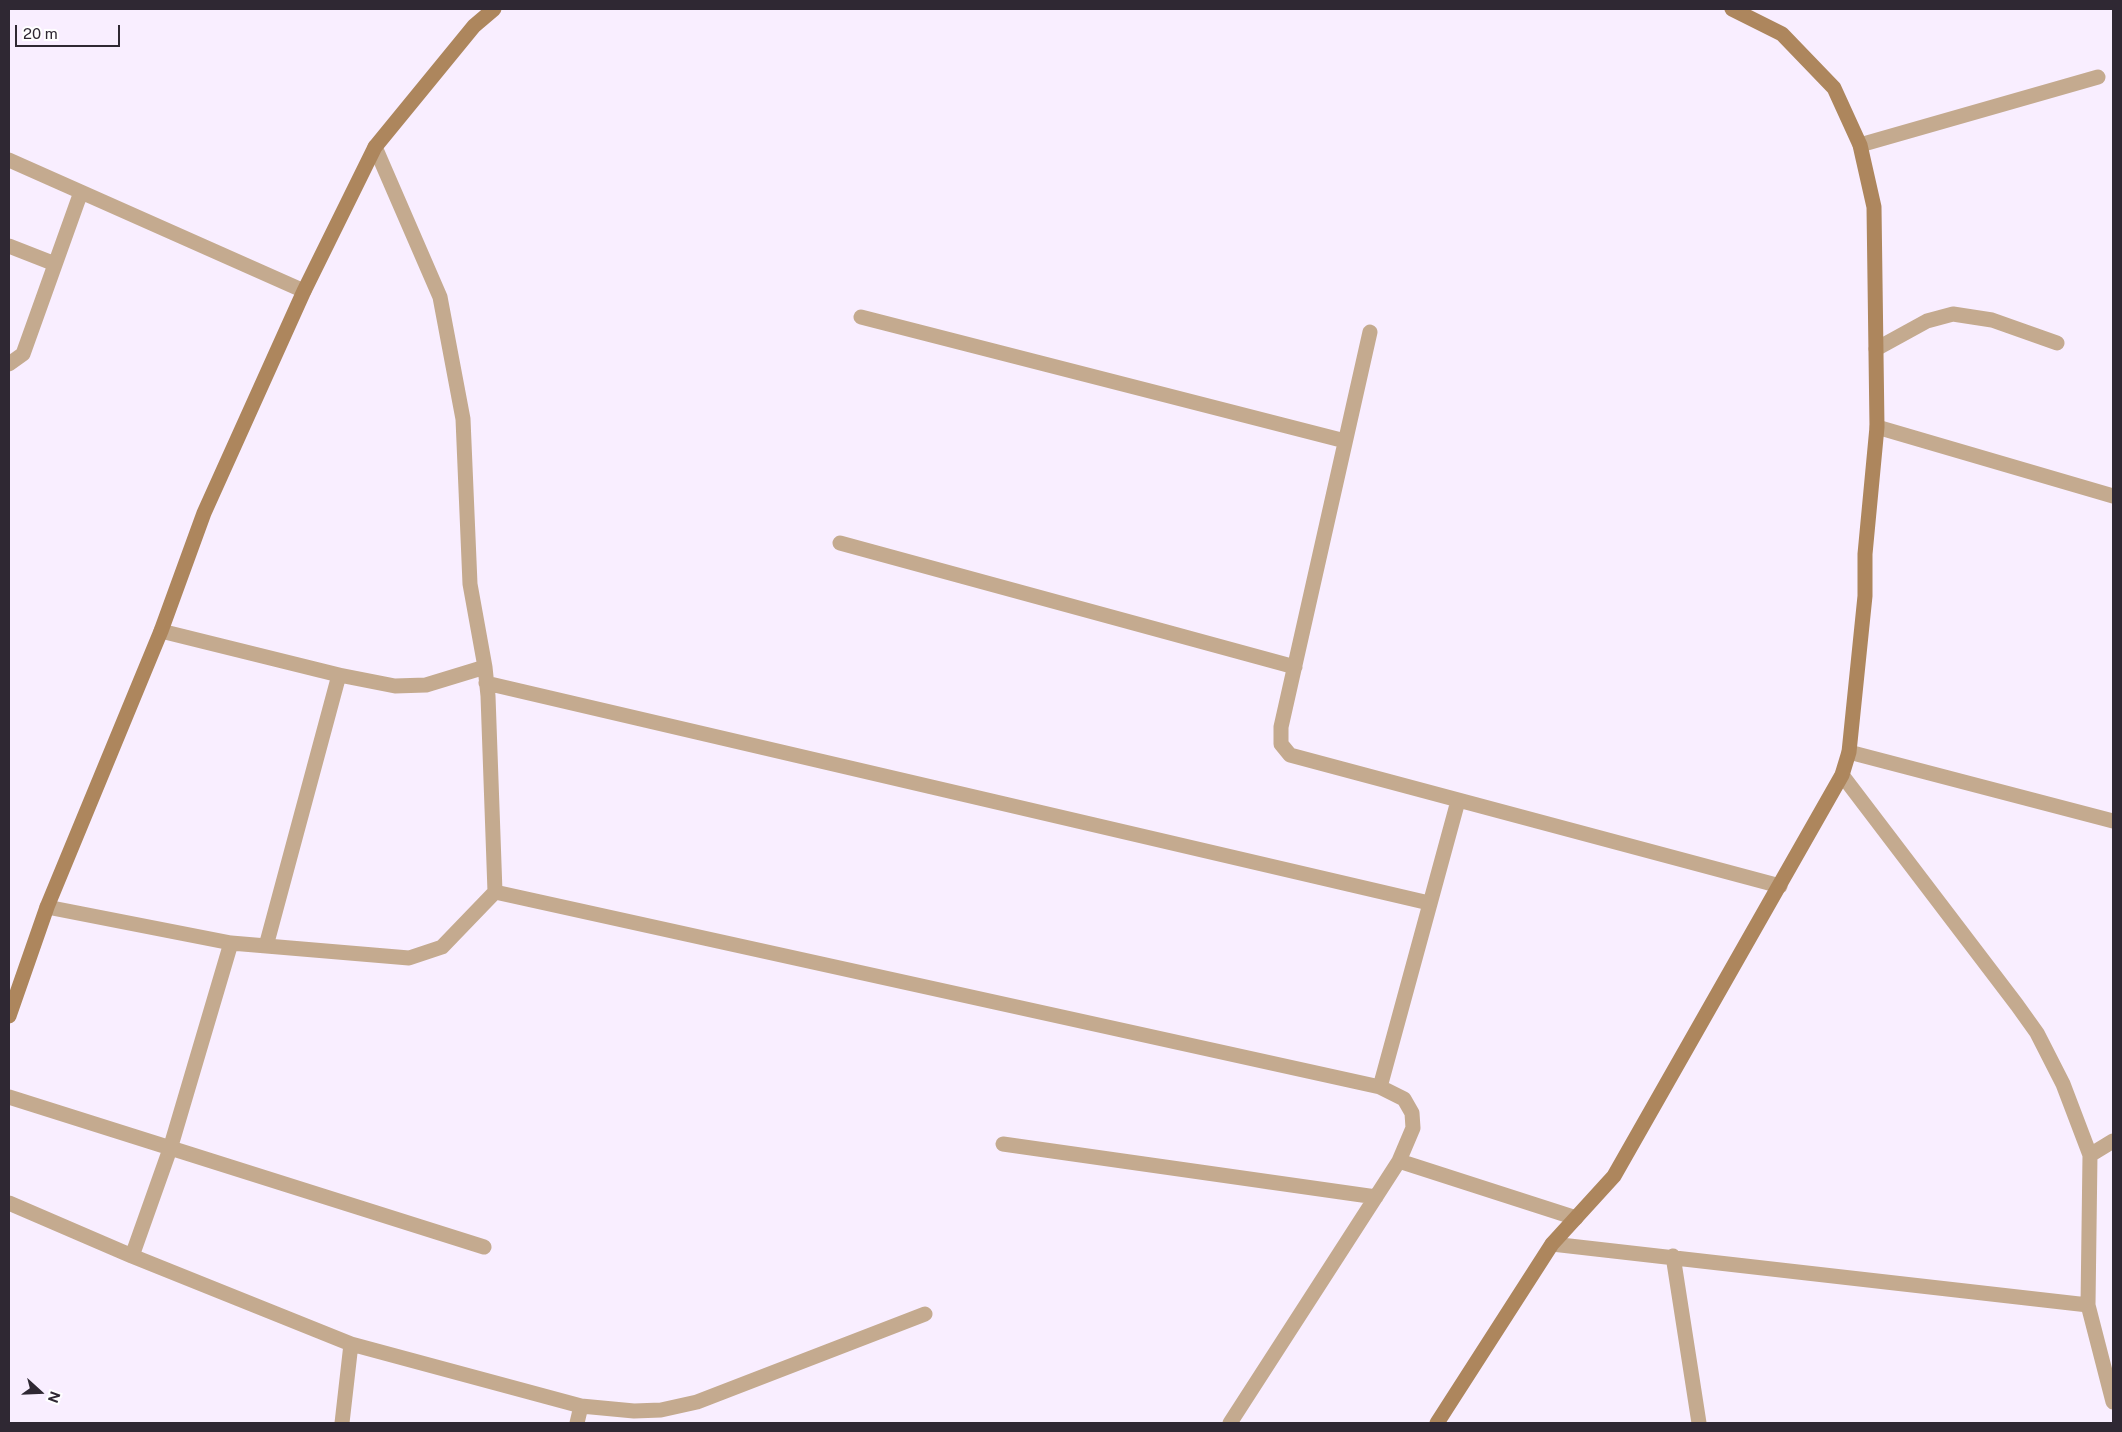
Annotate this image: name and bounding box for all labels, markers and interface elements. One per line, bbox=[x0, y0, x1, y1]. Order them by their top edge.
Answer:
scale bar bbox=[18, 15, 122, 47]
text: 20 m bbox=[23, 25, 58, 42]
north arrow bbox=[15, 1367, 65, 1417]
text: N bbox=[45, 1389, 63, 1405]

